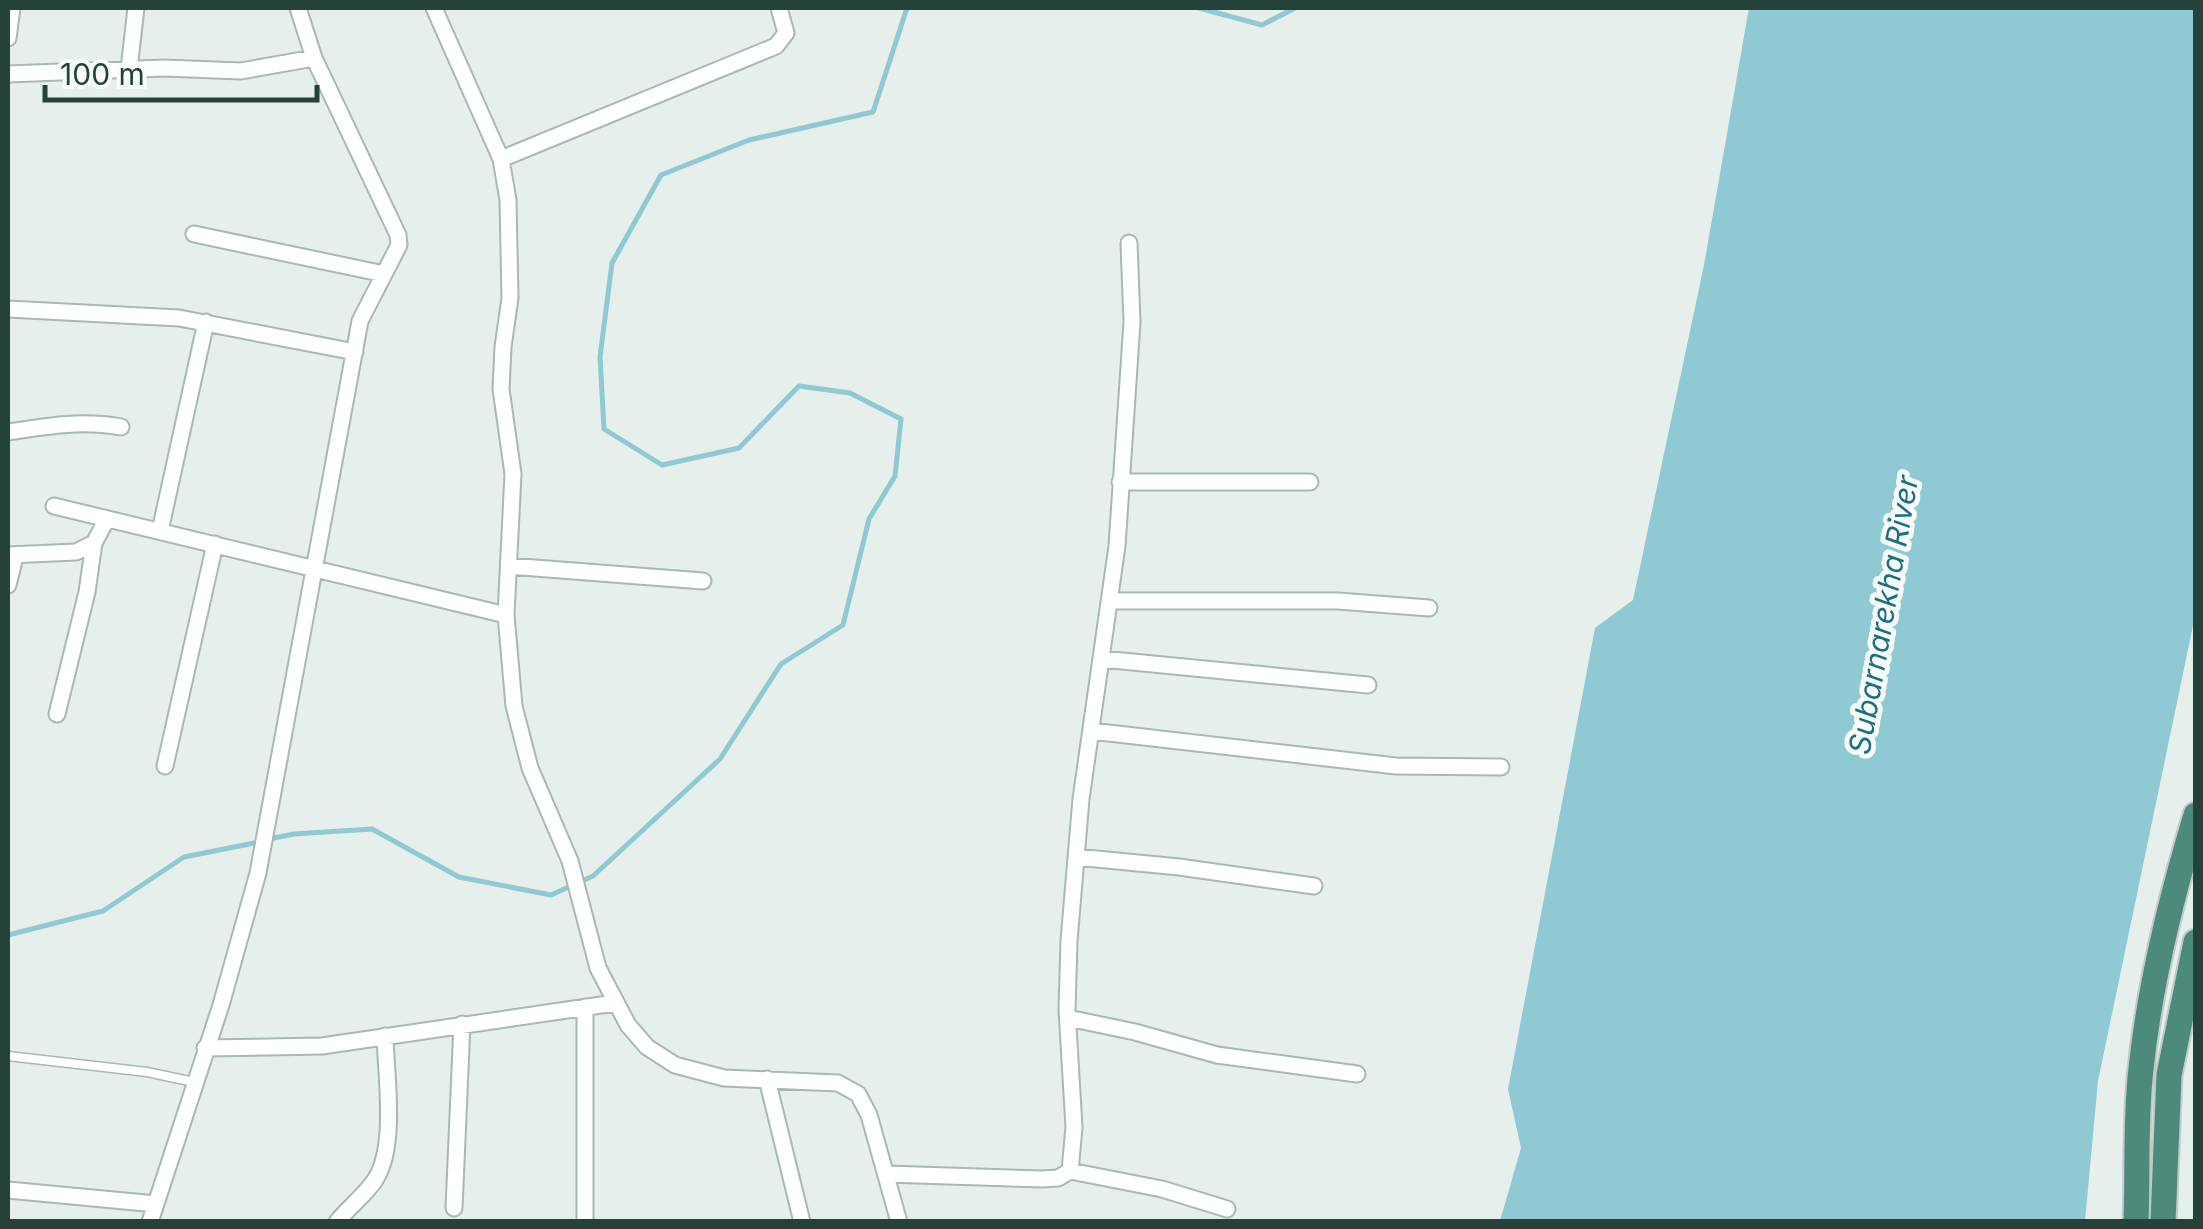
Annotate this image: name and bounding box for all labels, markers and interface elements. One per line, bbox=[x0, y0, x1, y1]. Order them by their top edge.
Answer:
scale bar bbox=[45, 40, 318, 102]
text: 100 m bbox=[60, 56, 145, 92]
water label: Subarnarekha River bbox=[1841, 472, 1925, 757]

